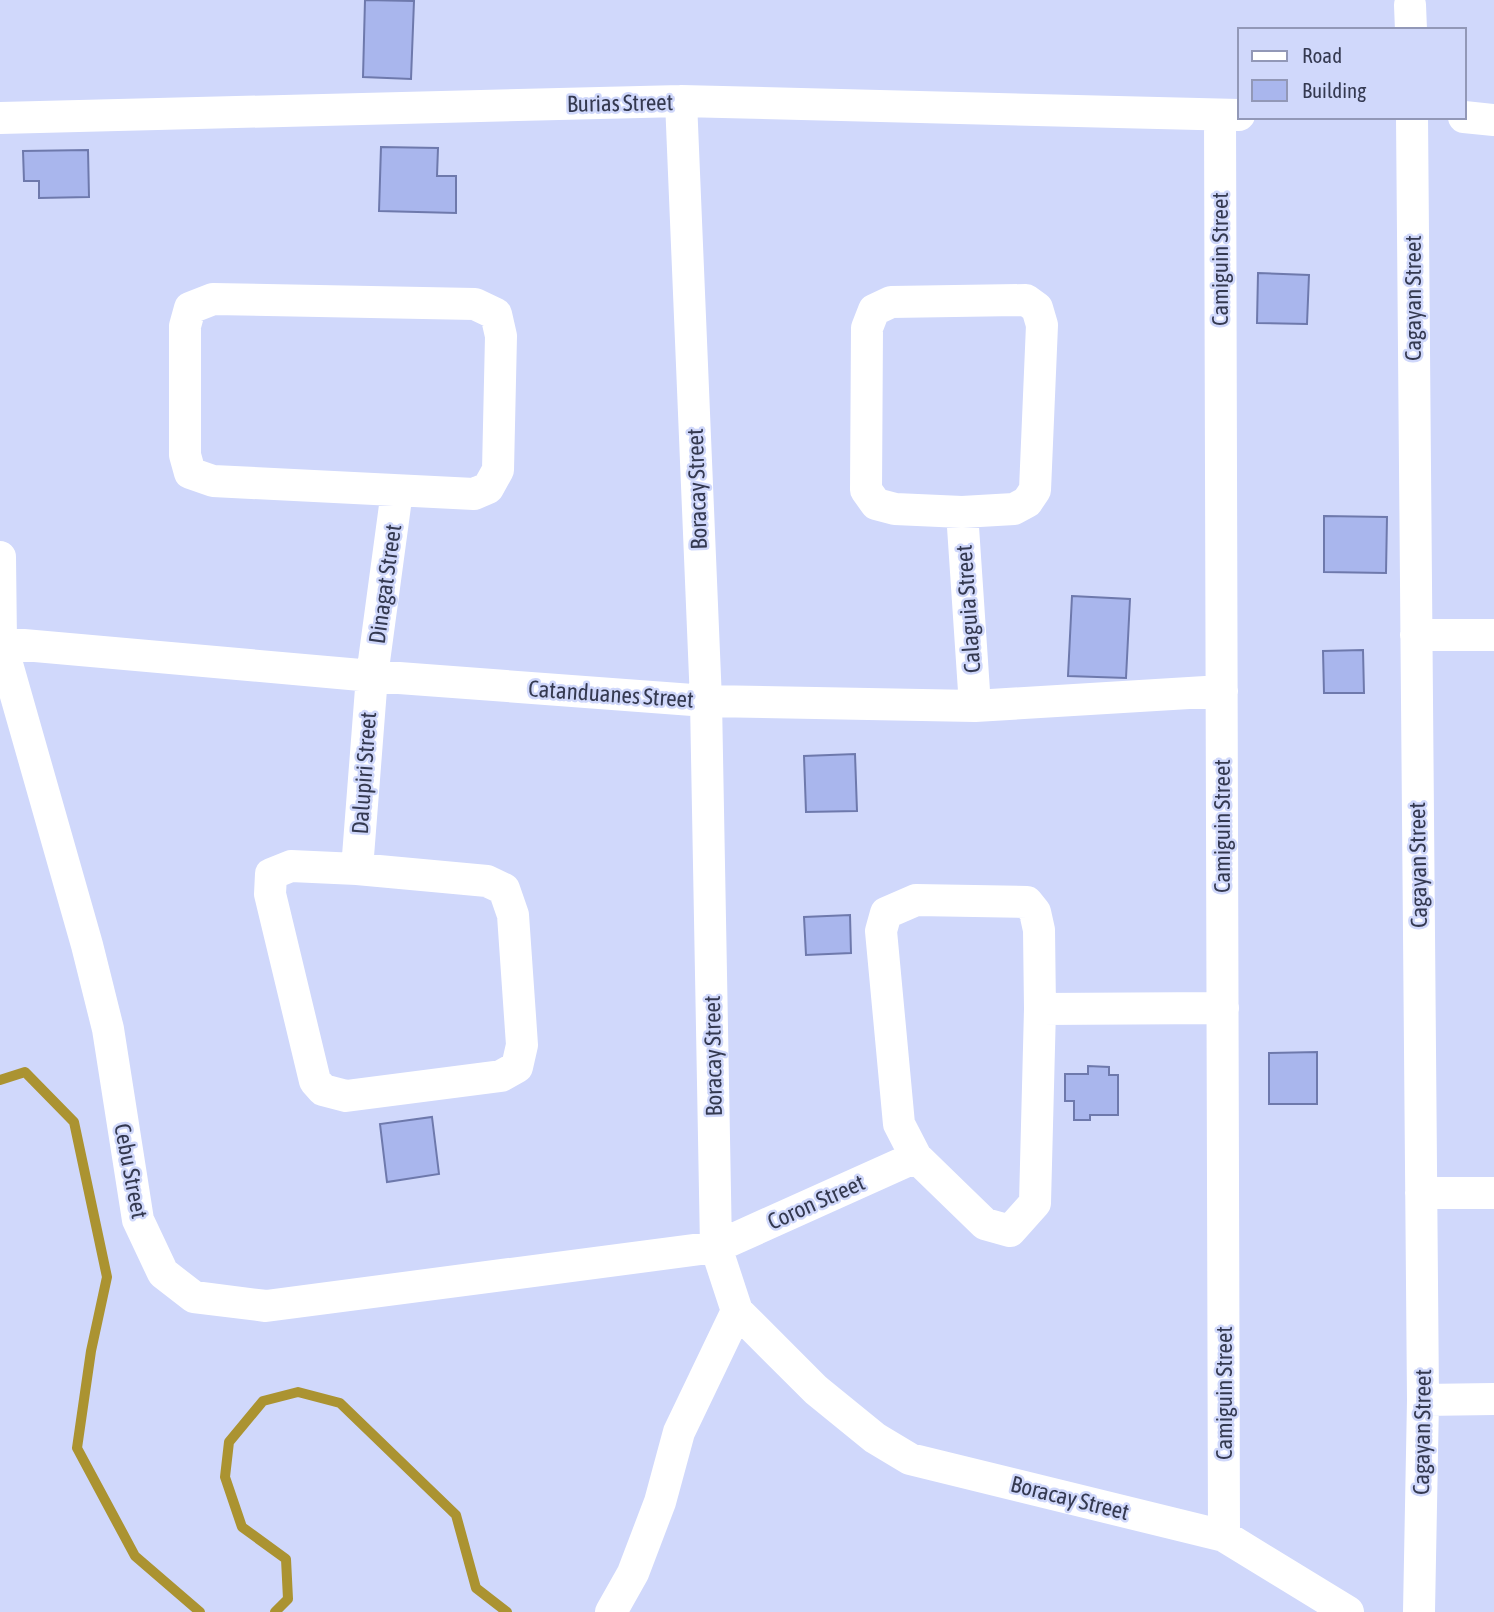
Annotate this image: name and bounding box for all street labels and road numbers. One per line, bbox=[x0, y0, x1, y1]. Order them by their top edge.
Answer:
street label: Burias Street bbox=[567, 89, 673, 117]
street label: Camiguin Street bbox=[1207, 192, 1233, 326]
street label: Cagayan Street bbox=[1400, 235, 1426, 361]
street label: Boracay Street bbox=[682, 428, 712, 550]
street label: Dinagat Street bbox=[364, 523, 406, 645]
street label: Calaguia Street bbox=[951, 544, 985, 674]
street label: Catanduanes Street bbox=[528, 675, 694, 713]
street label: Dalupiri Street bbox=[347, 711, 381, 835]
street label: Camiguin Street bbox=[1209, 759, 1235, 893]
street label: Cagayan Street bbox=[1404, 802, 1432, 928]
street label: Boracay Street bbox=[699, 995, 727, 1117]
street label: Cebu Street bbox=[109, 1121, 153, 1221]
street label: Coron Street bbox=[763, 1169, 869, 1235]
street label: Camiguin Street bbox=[1211, 1326, 1237, 1460]
street label: Cagayan Street bbox=[1408, 1369, 1436, 1495]
street label: Boracay Street bbox=[1008, 1471, 1132, 1525]

